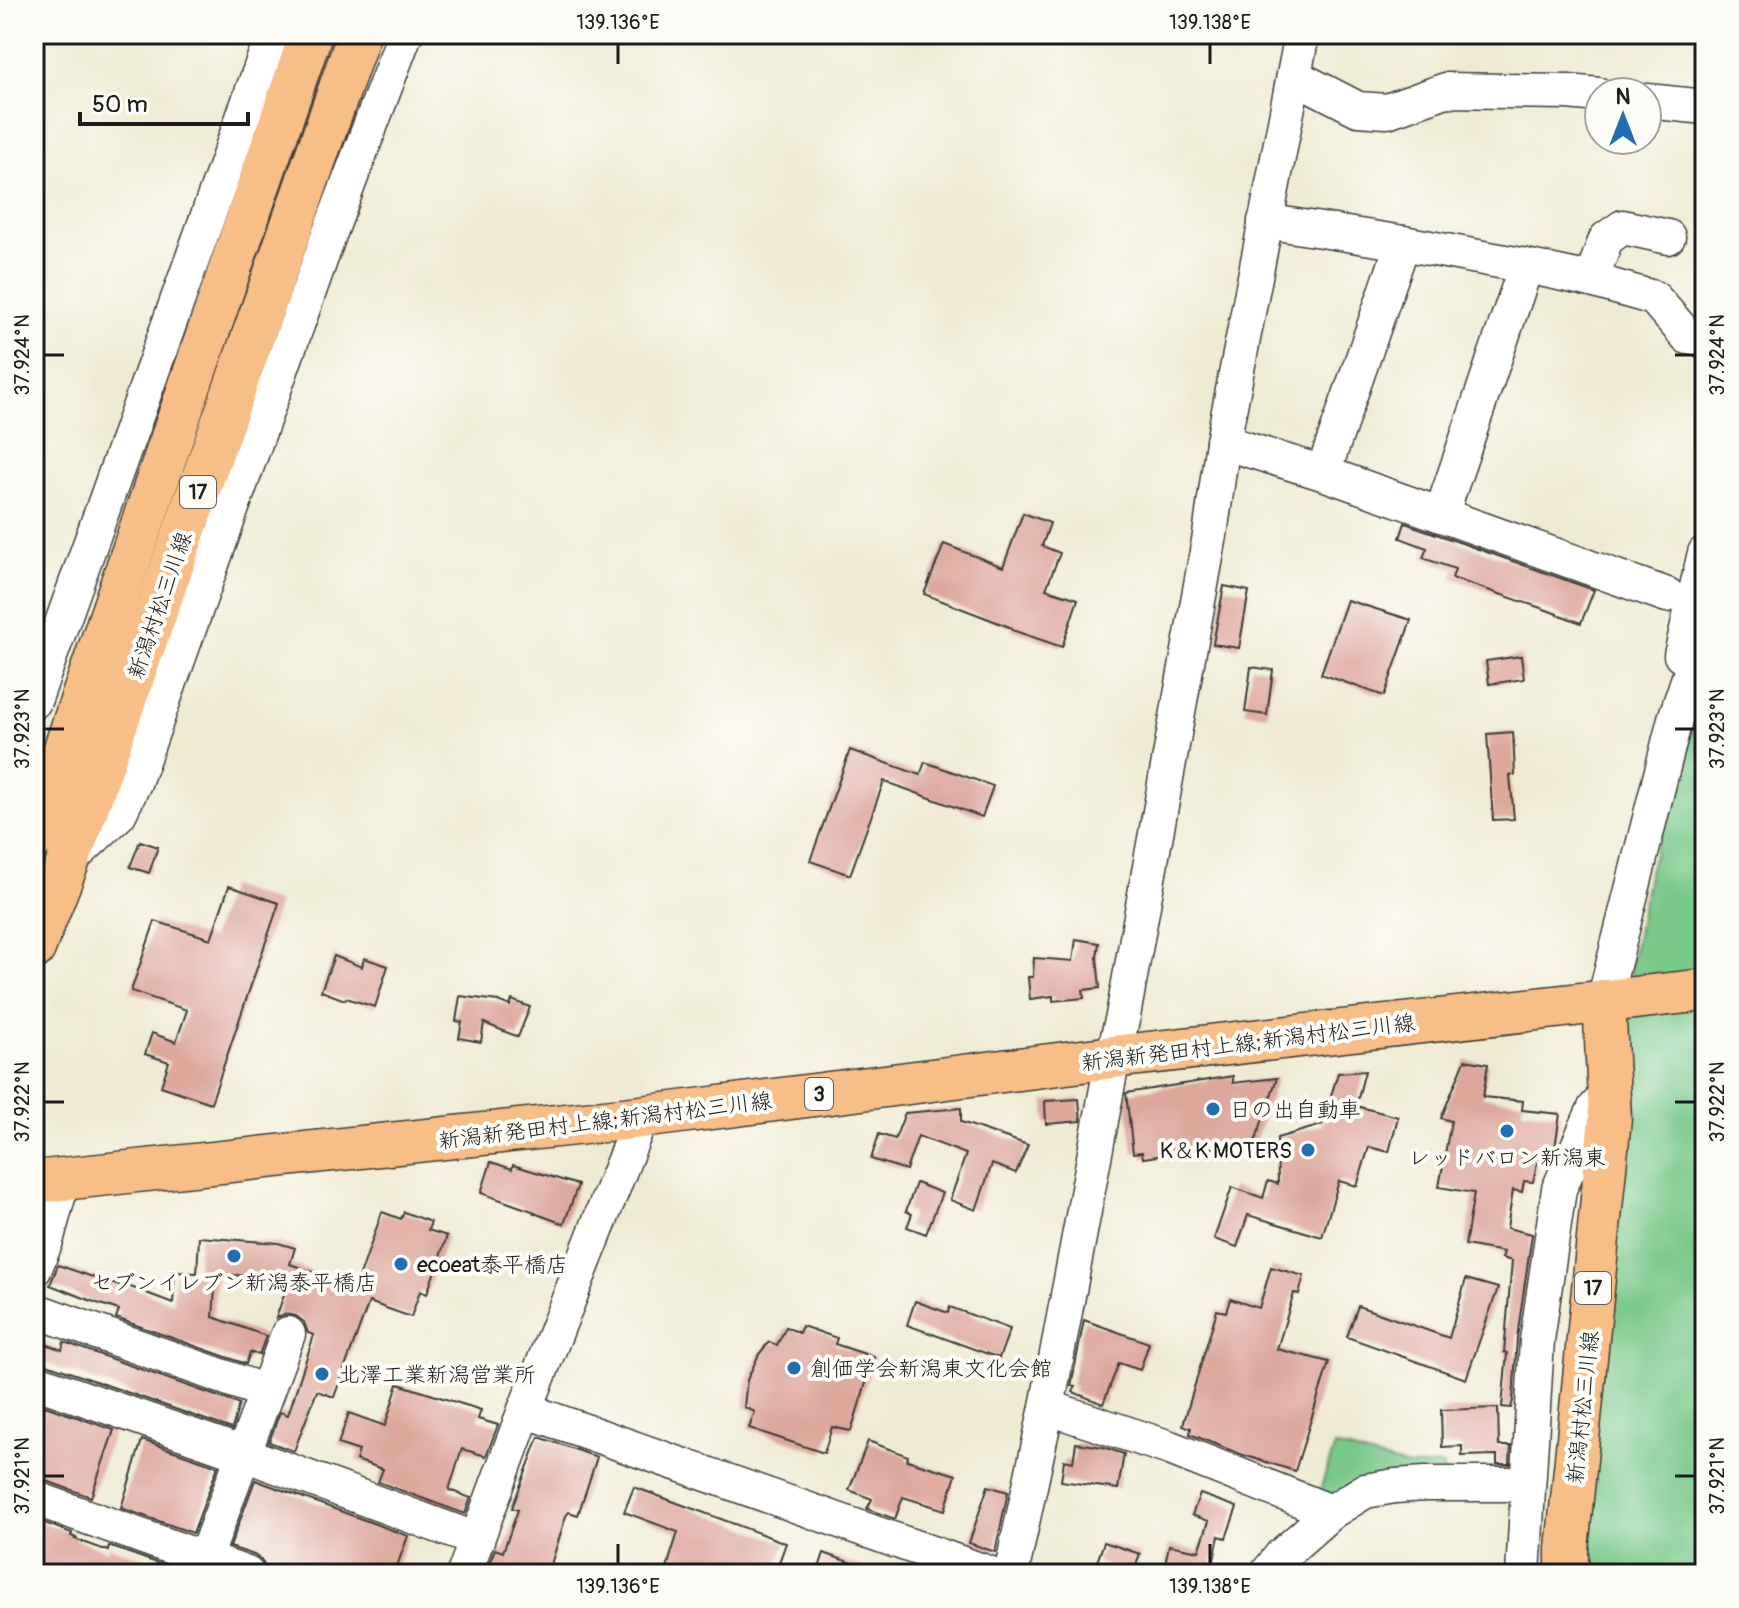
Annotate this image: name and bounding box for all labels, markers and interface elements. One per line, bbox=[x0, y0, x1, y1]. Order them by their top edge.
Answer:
text: 139.136°E bbox=[576, 10, 660, 35]
text: 139.138°E bbox=[1169, 10, 1251, 35]
scale bar bbox=[80, 76, 248, 126]
north arrow bbox=[1583, 76, 1663, 156]
text: N bbox=[1616, 83, 1631, 111]
text: 50 m bbox=[92, 90, 148, 119]
text: 37.924°N bbox=[10, 314, 35, 396]
text: 37.924°N bbox=[1705, 314, 1730, 396]
road number: 17 bbox=[180, 476, 216, 508]
street label: 新潟村松三川線 bbox=[122, 528, 198, 683]
text: 37.923°N bbox=[10, 689, 35, 769]
text: 37.923°N bbox=[1705, 689, 1730, 769]
street label: 新潟新発田村上線;新潟村松三川線 bbox=[1080, 1009, 1417, 1077]
text: 37.922°N bbox=[10, 1061, 35, 1143]
text: 37.922°N bbox=[1705, 1061, 1730, 1143]
road number: 3 bbox=[805, 1078, 833, 1110]
street label: 新潟新発田村上線;新潟村松三川線 bbox=[437, 1087, 774, 1155]
place label: 日の出自動車 bbox=[1229, 1096, 1361, 1124]
marker: 日の出自動車 bbox=[1204, 1100, 1222, 1118]
marker: レッドバロン新潟東 bbox=[1498, 1122, 1516, 1140]
place label: K＆K MOTERS bbox=[1160, 1137, 1292, 1165]
marker: K＆K MOTERS bbox=[1299, 1141, 1317, 1159]
place label: レッドバロン新潟東 bbox=[1408, 1144, 1606, 1172]
marker: セブンイレブン新潟泰平橋店 bbox=[225, 1247, 243, 1265]
place label: ecoeat泰平橋店 bbox=[417, 1251, 568, 1279]
marker: ecoeat泰平橋店 bbox=[392, 1255, 410, 1273]
place label: セブンイレブン新潟泰平橋店 bbox=[91, 1269, 377, 1297]
road number: 17 bbox=[1575, 1272, 1611, 1304]
street label: 新潟村松三川線 bbox=[1561, 1329, 1605, 1485]
place label: 創価学会新潟東文化会館 bbox=[810, 1355, 1052, 1383]
marker: 創価学会新潟東文化会館 bbox=[785, 1359, 803, 1377]
place label: 北澤工業新潟営業所 bbox=[338, 1361, 536, 1389]
marker: 北澤工業新潟営業所 bbox=[313, 1365, 331, 1383]
text: 37.921°N bbox=[10, 1437, 35, 1515]
text: 37.921°N bbox=[1705, 1437, 1730, 1515]
text: 139.136°E bbox=[576, 1574, 660, 1599]
text: 139.138°E bbox=[1169, 1574, 1251, 1599]

